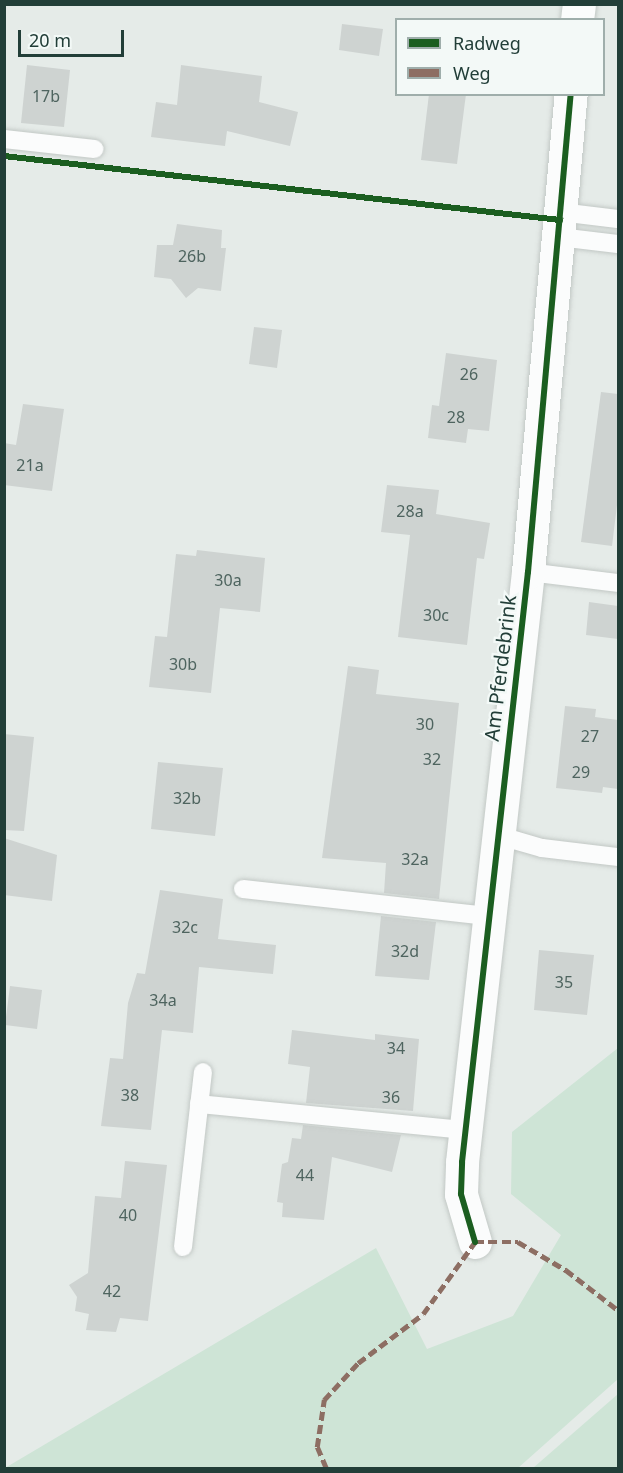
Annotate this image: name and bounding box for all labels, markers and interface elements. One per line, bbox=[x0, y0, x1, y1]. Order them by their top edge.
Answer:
scale bar bbox=[21, 18, 128, 56]
legend bbox=[395, 18, 605, 96]
text: 20 m bbox=[29, 28, 71, 52]
text: Radweg bbox=[453, 31, 521, 55]
text: Weg bbox=[453, 61, 491, 85]
house number: 17b bbox=[32, 86, 60, 106]
house number: 26b bbox=[178, 246, 206, 266]
house number: 26 bbox=[460, 364, 478, 384]
house number: 28 bbox=[447, 407, 465, 427]
house number: 21a bbox=[16, 455, 44, 475]
house number: 28a bbox=[396, 501, 424, 521]
house number: 30a bbox=[214, 570, 242, 590]
street label: Am Pferdebrink bbox=[479, 594, 521, 742]
house number: 30c bbox=[423, 605, 449, 625]
house number: 30b bbox=[169, 654, 197, 674]
house number: 30 bbox=[416, 714, 434, 734]
house number: 27 bbox=[581, 726, 599, 746]
house number: 32 bbox=[423, 749, 441, 769]
house number: 29 bbox=[572, 762, 590, 782]
house number: 32b bbox=[173, 788, 201, 808]
house number: 32a bbox=[401, 849, 429, 869]
house number: 32c bbox=[172, 917, 198, 937]
house number: 32d bbox=[391, 941, 419, 961]
house number: 35 bbox=[555, 972, 573, 992]
house number: 34a bbox=[149, 990, 177, 1010]
house number: 34 bbox=[387, 1038, 405, 1058]
house number: 38 bbox=[121, 1085, 139, 1105]
house number: 36 bbox=[382, 1087, 400, 1107]
house number: 44 bbox=[296, 1165, 314, 1185]
house number: 40 bbox=[119, 1205, 137, 1225]
house number: 42 bbox=[103, 1281, 121, 1301]

